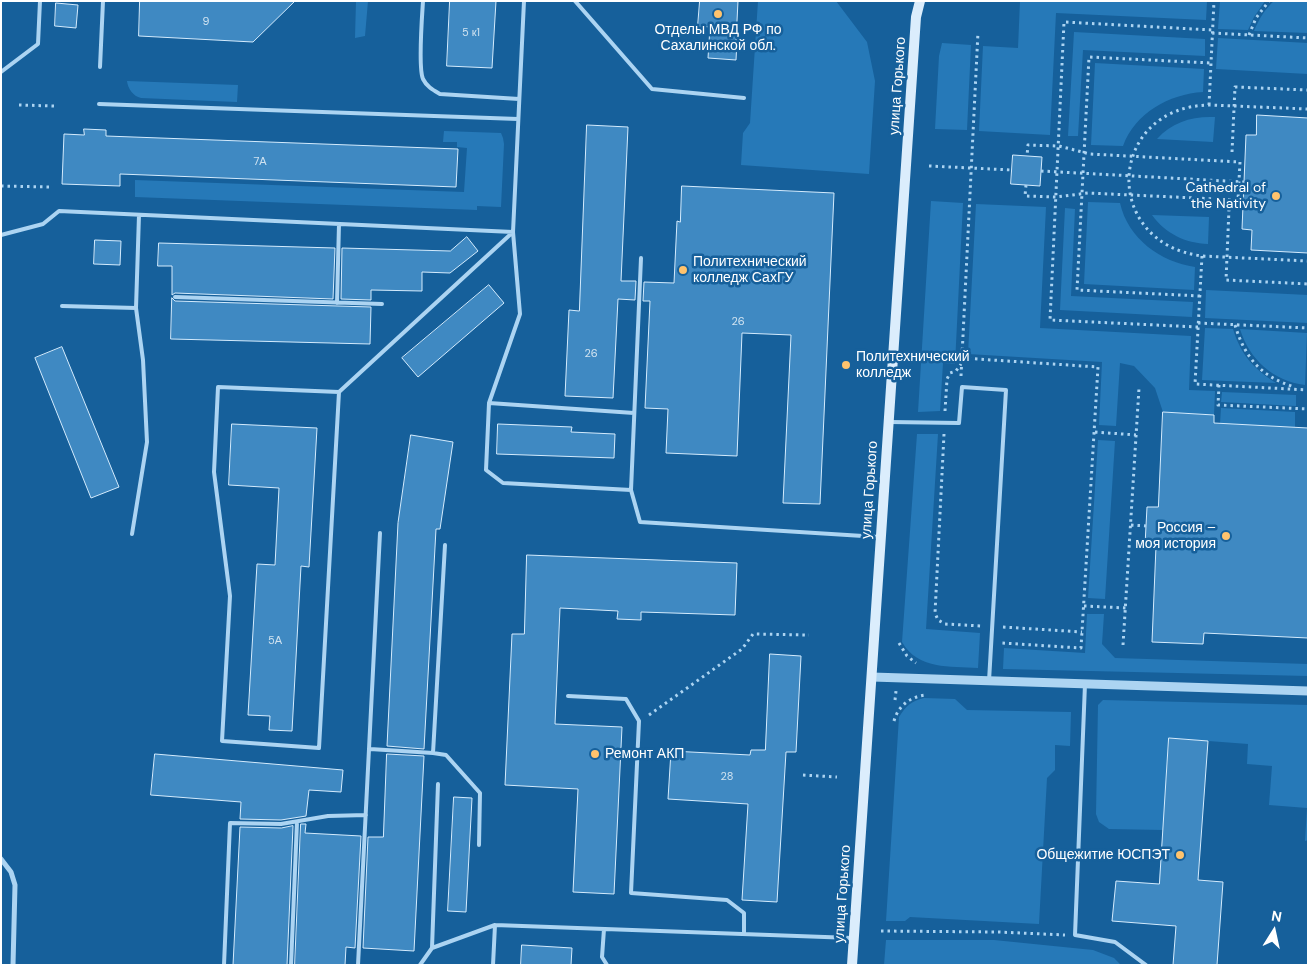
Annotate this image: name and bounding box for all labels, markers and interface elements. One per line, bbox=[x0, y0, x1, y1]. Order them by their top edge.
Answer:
marker: Отделы МВД РФ по Сахалинской обл. bbox=[712, 8, 724, 20]
house number: 9 bbox=[203, 15, 209, 29]
place label: Отделы МВД РФ по Сахалинской обл. bbox=[654, 22, 782, 54]
house number: 5 к1 bbox=[462, 26, 480, 40]
street label: улица Горького bbox=[886, 36, 910, 136]
house number: 7А bbox=[253, 155, 267, 169]
place label: Cathedral of the Nativity bbox=[1186, 180, 1266, 212]
marker: Cathedral of the Nativity bbox=[1270, 190, 1282, 202]
place label: Политехнический колледж СахГУ bbox=[693, 254, 807, 286]
marker: Политехнический колледж СахГУ bbox=[677, 264, 689, 276]
house number: 26 bbox=[731, 315, 745, 329]
house number: 26 bbox=[584, 347, 598, 361]
place label: Политехнический колледж bbox=[856, 349, 970, 382]
marker: Политехнический колледж bbox=[840, 359, 852, 371]
street label: улица Горького bbox=[858, 440, 882, 540]
place label: Россия – моя история bbox=[1135, 520, 1216, 552]
marker: Россия – моя история bbox=[1220, 530, 1232, 542]
house number: 5А bbox=[268, 634, 282, 648]
place label: Ремонт АКП bbox=[605, 746, 684, 762]
marker: Ремонт АКП bbox=[589, 748, 601, 760]
house number: 28 bbox=[721, 770, 733, 784]
street label: улица Горького bbox=[831, 844, 855, 944]
place label: Общежитие ЮСПЭТ bbox=[1036, 847, 1170, 863]
marker: Общежитие ЮСПЭТ bbox=[1174, 849, 1186, 861]
north arrow bbox=[1249, 906, 1299, 956]
text: N bbox=[1270, 906, 1283, 926]

